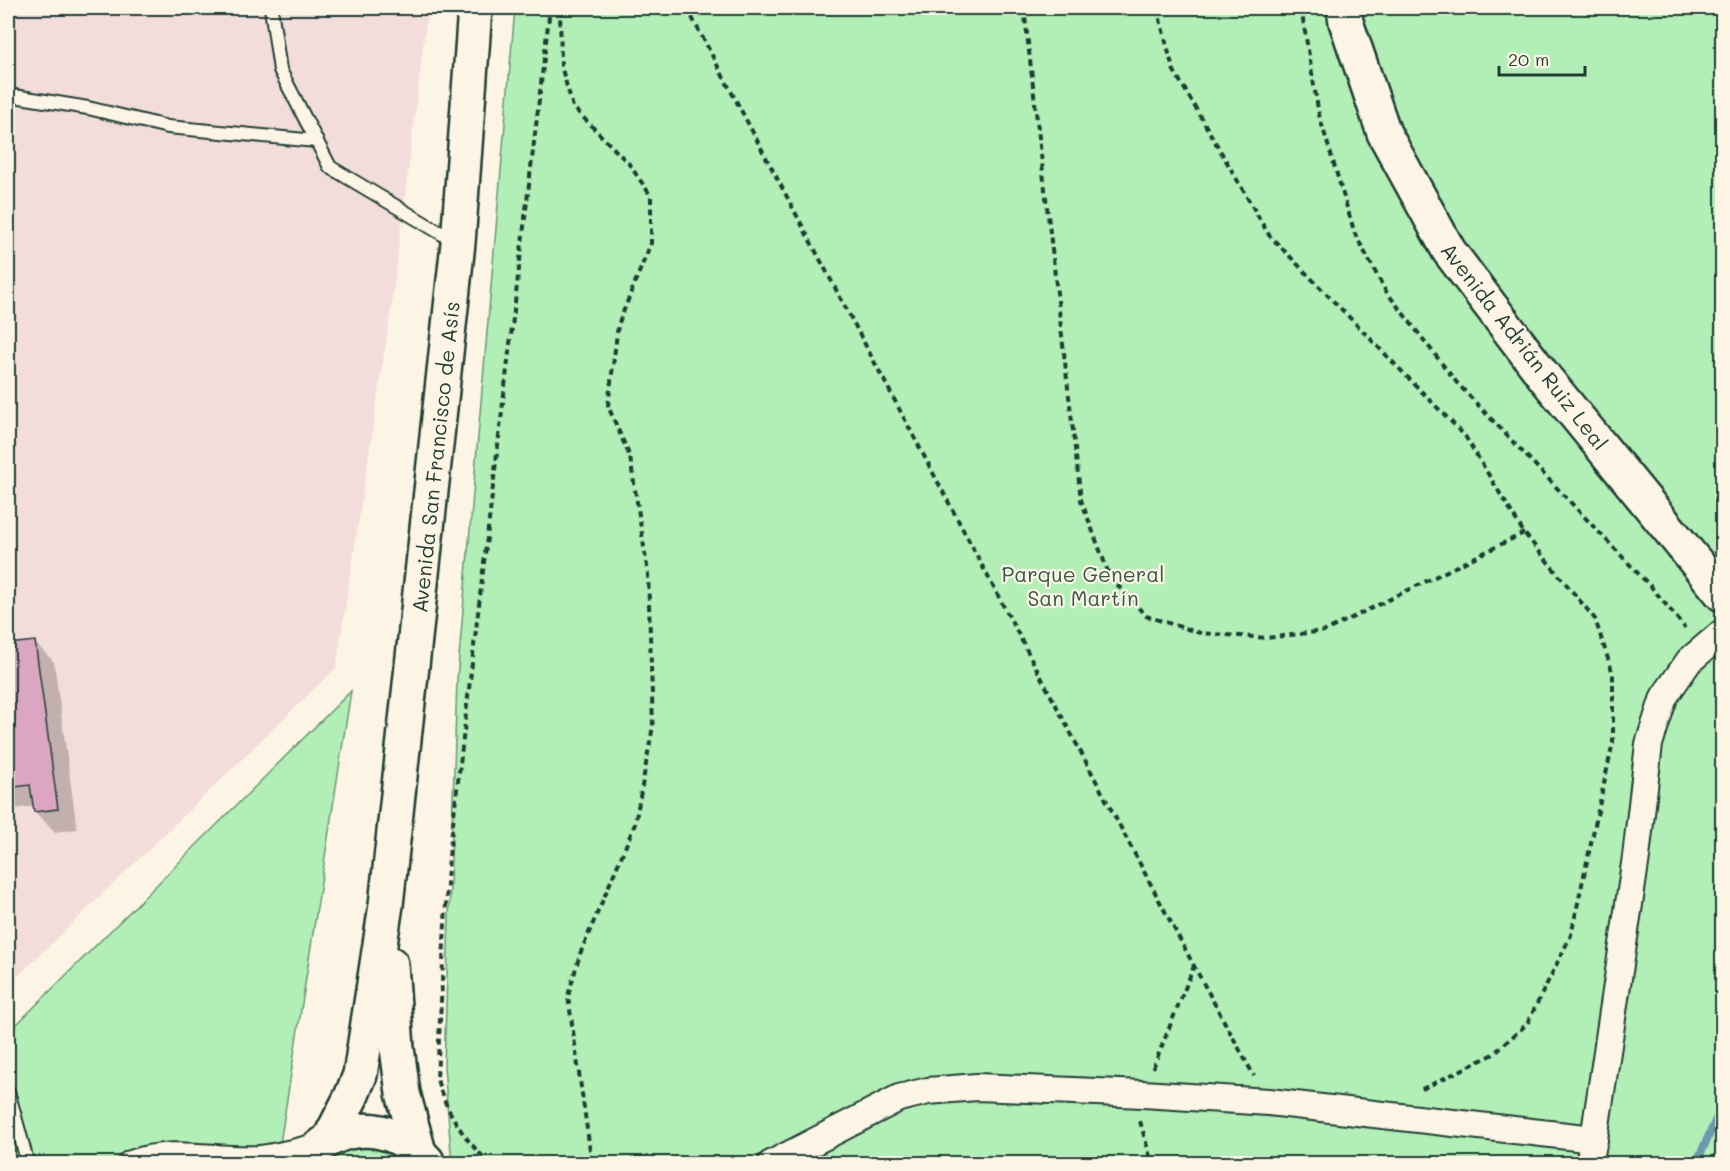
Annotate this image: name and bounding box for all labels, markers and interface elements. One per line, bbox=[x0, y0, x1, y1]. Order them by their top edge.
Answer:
scale bar bbox=[1499, 39, 1584, 77]
text: 20 m bbox=[1508, 47, 1549, 71]
street label: Avenida Adrián Ruiz Leal bbox=[1436, 237, 1614, 455]
street label: Avenida San Francisco de Asís bbox=[405, 300, 465, 614]
park label: Parque General San Martín bbox=[1001, 560, 1165, 611]

